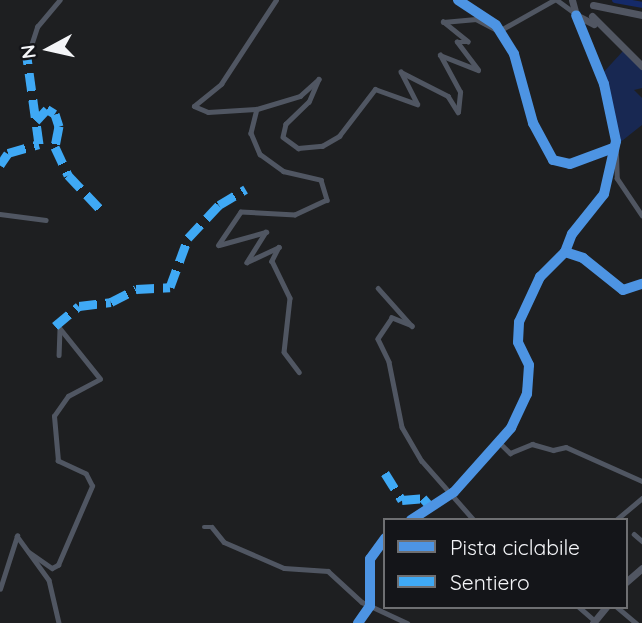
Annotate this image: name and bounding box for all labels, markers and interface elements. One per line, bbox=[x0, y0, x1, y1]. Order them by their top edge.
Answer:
north arrow bbox=[14, 14, 84, 84]
text: N bbox=[15, 43, 41, 61]
legend bbox=[383, 518, 628, 609]
text: Pista ciclabile bbox=[450, 534, 580, 560]
text: Sentiero bbox=[450, 569, 530, 595]

